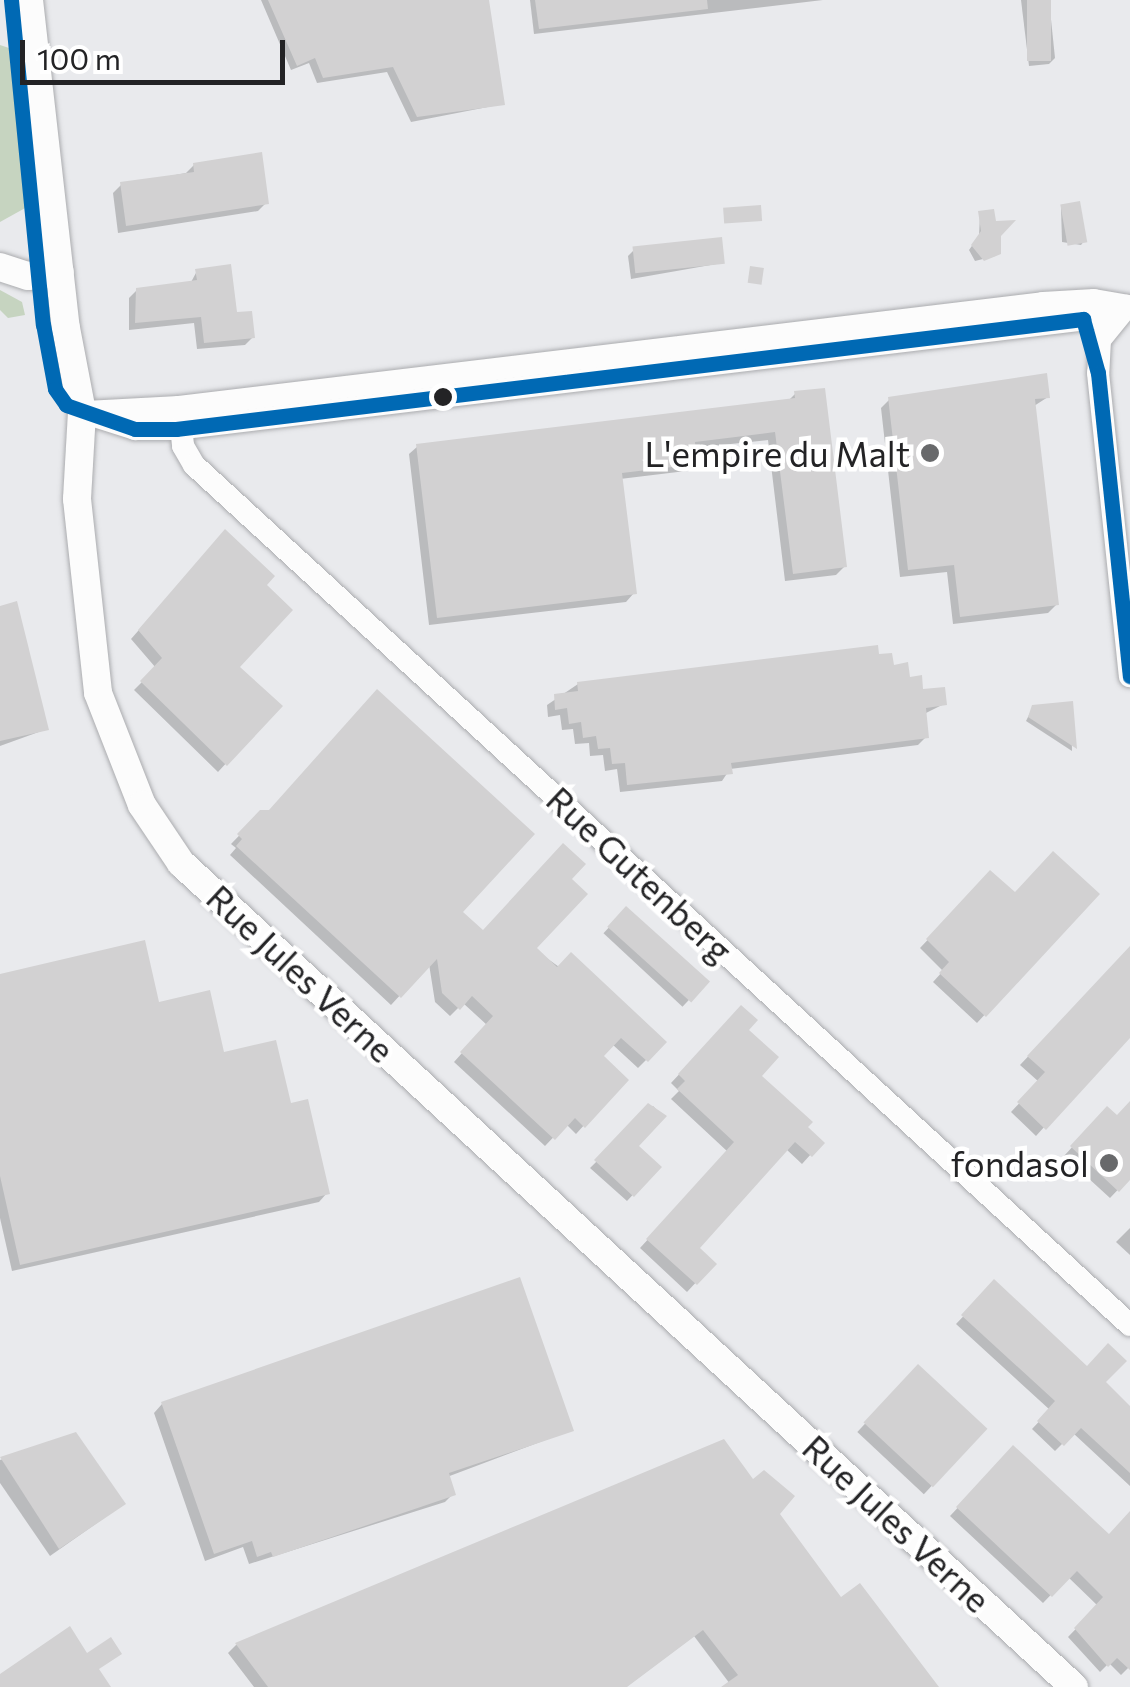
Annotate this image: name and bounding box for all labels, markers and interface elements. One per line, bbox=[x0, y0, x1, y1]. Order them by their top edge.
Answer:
scale bar bbox=[25, 20, 290, 82]
text: 100 m bbox=[37, 39, 121, 76]
unlabelled marker bbox=[433, 387, 453, 407]
place label: L'empire du Malt bbox=[644, 432, 910, 474]
marker: L'empire du Malt bbox=[919, 442, 941, 464]
street label: Rue Gutenberg bbox=[539, 778, 741, 970]
street label: Rue Jules Verne bbox=[199, 876, 403, 1070]
place label: fondasol bbox=[951, 1142, 1089, 1184]
marker: fondasol bbox=[1098, 1152, 1120, 1174]
street label: Rue Jules Verne bbox=[795, 1426, 999, 1620]

